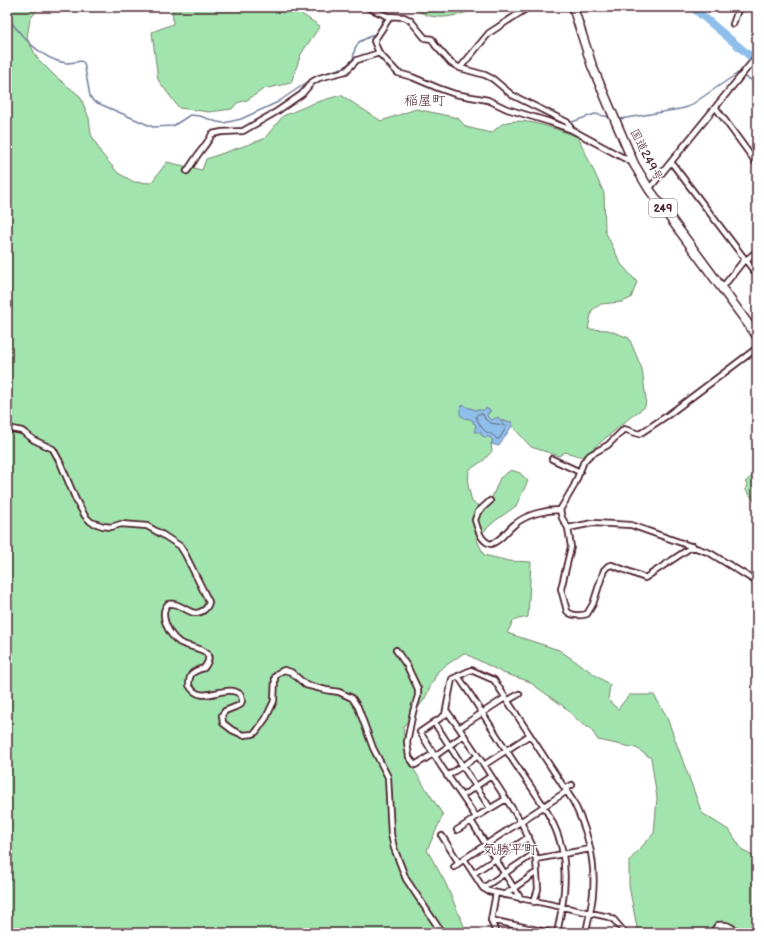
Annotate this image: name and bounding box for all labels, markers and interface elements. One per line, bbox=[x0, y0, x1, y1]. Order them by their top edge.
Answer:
district label: 稲屋町 bbox=[404, 92, 446, 109]
street label: 国道249号 bbox=[626, 126, 666, 184]
road number: 249 bbox=[649, 199, 677, 217]
district label: 気勝平町 bbox=[482, 841, 538, 858]

